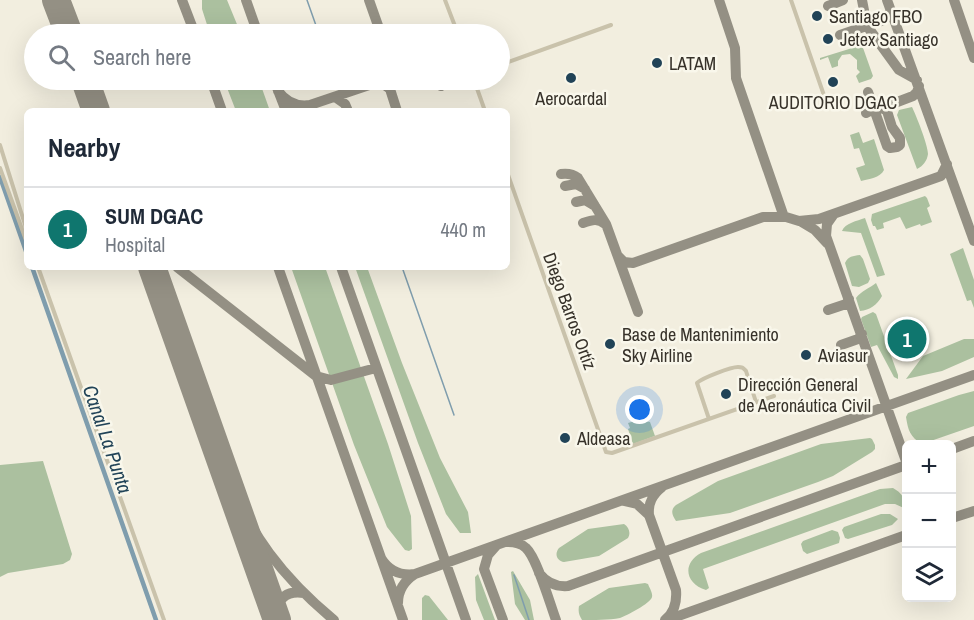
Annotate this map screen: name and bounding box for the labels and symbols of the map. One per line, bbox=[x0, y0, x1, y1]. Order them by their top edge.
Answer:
place label: Santiago FBO bbox=[829, 4, 923, 29]
marker: Santiago FBO bbox=[810, 9, 824, 23]
place label: Jetex Santiago bbox=[840, 27, 938, 52]
marker: Jetex Santiago bbox=[821, 32, 835, 46]
place label: LATAM bbox=[669, 51, 716, 76]
marker: LATAM bbox=[650, 56, 664, 70]
marker: Aerocardal bbox=[564, 71, 578, 85]
marker: AUDITORIO DGAC bbox=[826, 75, 840, 89]
place label: Aerocardal bbox=[534, 86, 607, 111]
place label: AUDITORIO DGAC bbox=[768, 90, 897, 115]
street label: Diego Barros Ortíz bbox=[537, 249, 603, 373]
pin: 1 bbox=[888, 316, 926, 362]
place label: Base de Mantenimiento Sky Airline bbox=[622, 322, 779, 368]
marker: Base de Mantenimiento Sky Airline bbox=[603, 337, 617, 351]
place label: Aviasur bbox=[817, 343, 868, 368]
marker: Aviasur bbox=[799, 348, 813, 362]
place label: Dirección General de Aeronáutica Civil bbox=[738, 372, 871, 418]
water label: Canal La Punta bbox=[77, 381, 139, 497]
marker: Dirección General de Aeronáutica Civil bbox=[719, 387, 733, 401]
your location bbox=[625, 395, 654, 424]
place label: Aldeasa bbox=[576, 426, 630, 451]
marker: Aldeasa bbox=[558, 431, 572, 445]

